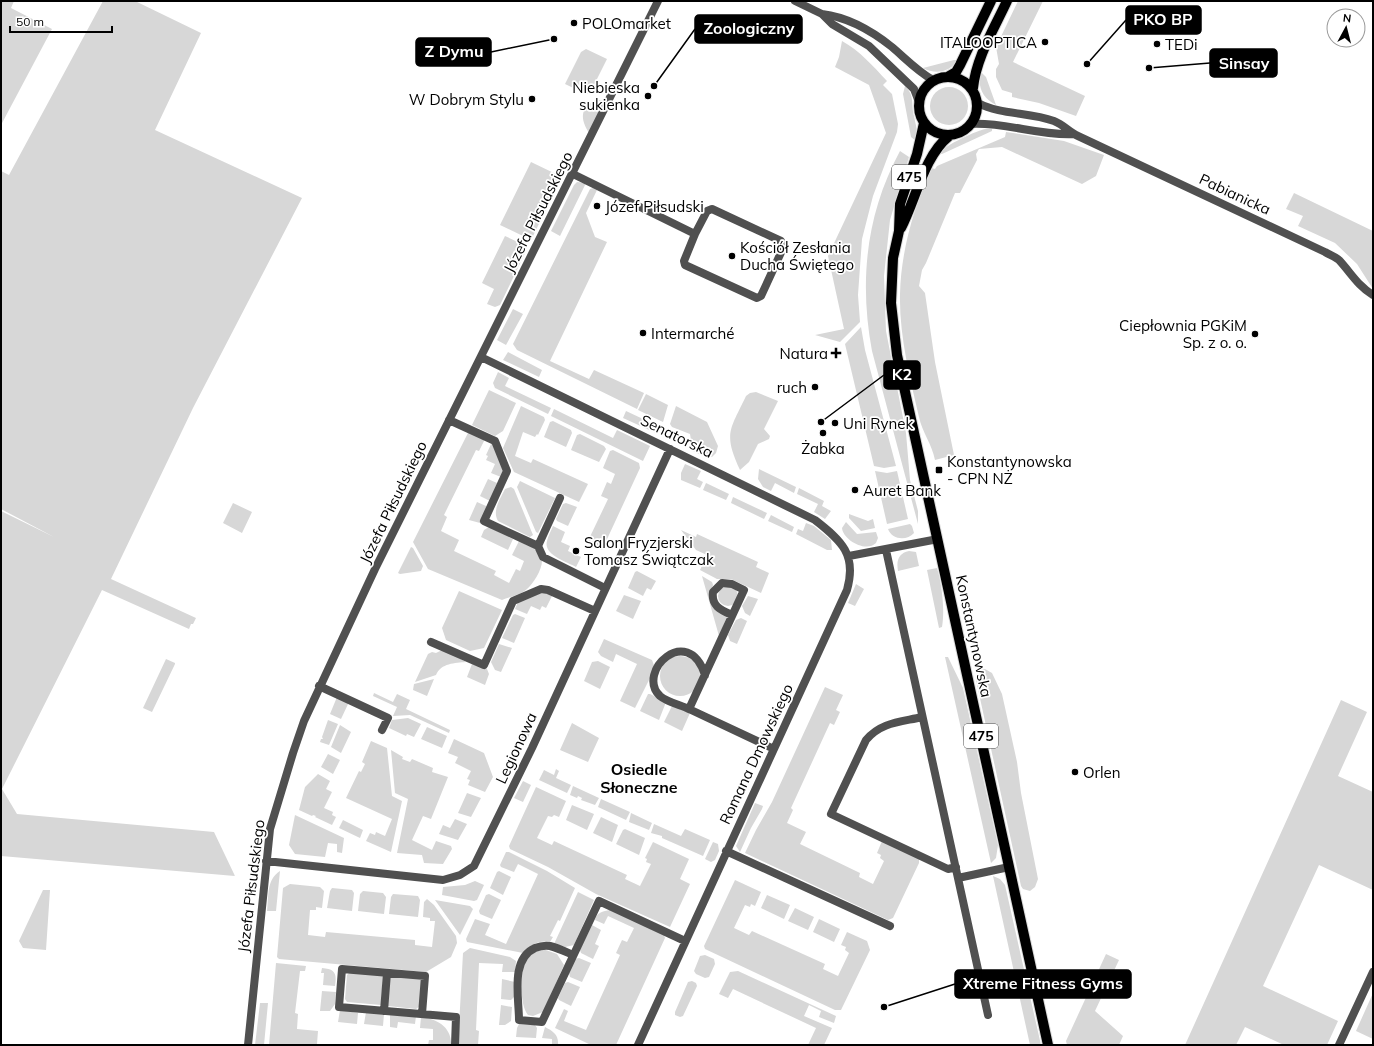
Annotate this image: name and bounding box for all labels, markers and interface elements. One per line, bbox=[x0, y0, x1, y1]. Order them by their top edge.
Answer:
callout: PKO BP bbox=[1126, 6, 1201, 34]
scale bar bbox=[10, 8, 112, 34]
north arrow bbox=[1326, 8, 1366, 48]
text: PKO BP bbox=[1133, 9, 1193, 29]
text: N bbox=[1342, 11, 1352, 26]
text: 50 m bbox=[16, 14, 44, 29]
place label: POLOmarket bbox=[582, 14, 671, 33]
callout: Zoologiczny bbox=[695, 15, 802, 43]
marker: POLOmarket bbox=[569, 18, 579, 28]
text: Zoologiczny bbox=[704, 18, 795, 38]
place label: ITALOOPTICA bbox=[940, 33, 1037, 52]
place label: TEDi bbox=[1165, 35, 1198, 54]
marker: ITALOOPTICA bbox=[1040, 37, 1050, 47]
callout: Z Dymu bbox=[416, 38, 491, 66]
marker: TEDi bbox=[1152, 39, 1162, 49]
text: Z Dymu bbox=[425, 41, 483, 61]
callout: Sinsay bbox=[1210, 49, 1277, 77]
text: Sinsay bbox=[1219, 53, 1270, 73]
place label: Niebieska sukienka bbox=[572, 78, 640, 114]
place label: W Dobrym Stylu bbox=[409, 90, 524, 109]
marker: Niebieska sukienka bbox=[643, 91, 653, 101]
marker: W Dobrym Stylu bbox=[527, 94, 537, 104]
street label: Józefa Piłsudskiego bbox=[499, 148, 577, 276]
road number: 475 bbox=[892, 165, 926, 189]
street label: Pabianicka bbox=[1196, 169, 1274, 219]
place label: Józef Piłsudski bbox=[605, 197, 704, 216]
marker: Józef Piłsudski bbox=[592, 201, 602, 211]
place label: Kościół Zesłania Ducha Świętego bbox=[740, 238, 854, 274]
marker: Kościół Zesłania Ducha Świętego bbox=[727, 251, 737, 261]
place label: Ciepłownia PGKiM Sp. z o. o. bbox=[1119, 316, 1247, 352]
place label: Intermarché bbox=[651, 324, 734, 343]
marker: Intermarché bbox=[638, 328, 648, 338]
marker: Ciepłownia PGKiM Sp. z o. o. bbox=[1250, 329, 1260, 339]
place label: Natura bbox=[780, 344, 828, 363]
marker: Natura bbox=[831, 348, 841, 358]
callout: K2 bbox=[884, 361, 920, 389]
text: K2 bbox=[892, 364, 912, 384]
place label: ruch bbox=[777, 378, 807, 397]
marker: ruch bbox=[810, 382, 820, 392]
street label: Senatorska bbox=[638, 410, 716, 462]
place label: Uni Rynek bbox=[843, 414, 914, 433]
marker: Uni Rynek bbox=[830, 418, 840, 428]
marker: Żabka bbox=[818, 428, 828, 438]
street label: Józefa Piłsudskiego bbox=[355, 438, 431, 566]
place label: Żabka bbox=[801, 439, 845, 458]
place label: Konstantynowska - CPN NŻ bbox=[947, 452, 1072, 488]
marker: Konstantynowska - CPN NŻ bbox=[934, 465, 944, 475]
place label: Auret Bank bbox=[863, 481, 941, 500]
marker: Auret Bank bbox=[850, 485, 860, 495]
place label: Salon Fryzjerski Tomasz Świątczak bbox=[584, 533, 714, 569]
marker: Salon Fryzjerski Tomasz Świątczak bbox=[571, 546, 581, 556]
street label: Konstantynowska bbox=[952, 573, 996, 699]
street label: Romana Dmowskiego bbox=[715, 681, 797, 827]
street label: Legionowa bbox=[491, 709, 541, 787]
road number: 475 bbox=[964, 724, 998, 748]
district label: Osiedle Słoneczne bbox=[600, 759, 678, 797]
place label: Orlen bbox=[1083, 763, 1121, 782]
marker: Orlen bbox=[1070, 767, 1080, 777]
street label: Józefa Piłsudskiego bbox=[233, 819, 269, 953]
callout: Xtreme Fitness Gyms bbox=[955, 970, 1131, 998]
text: Xtreme Fitness Gyms bbox=[962, 973, 1123, 993]

